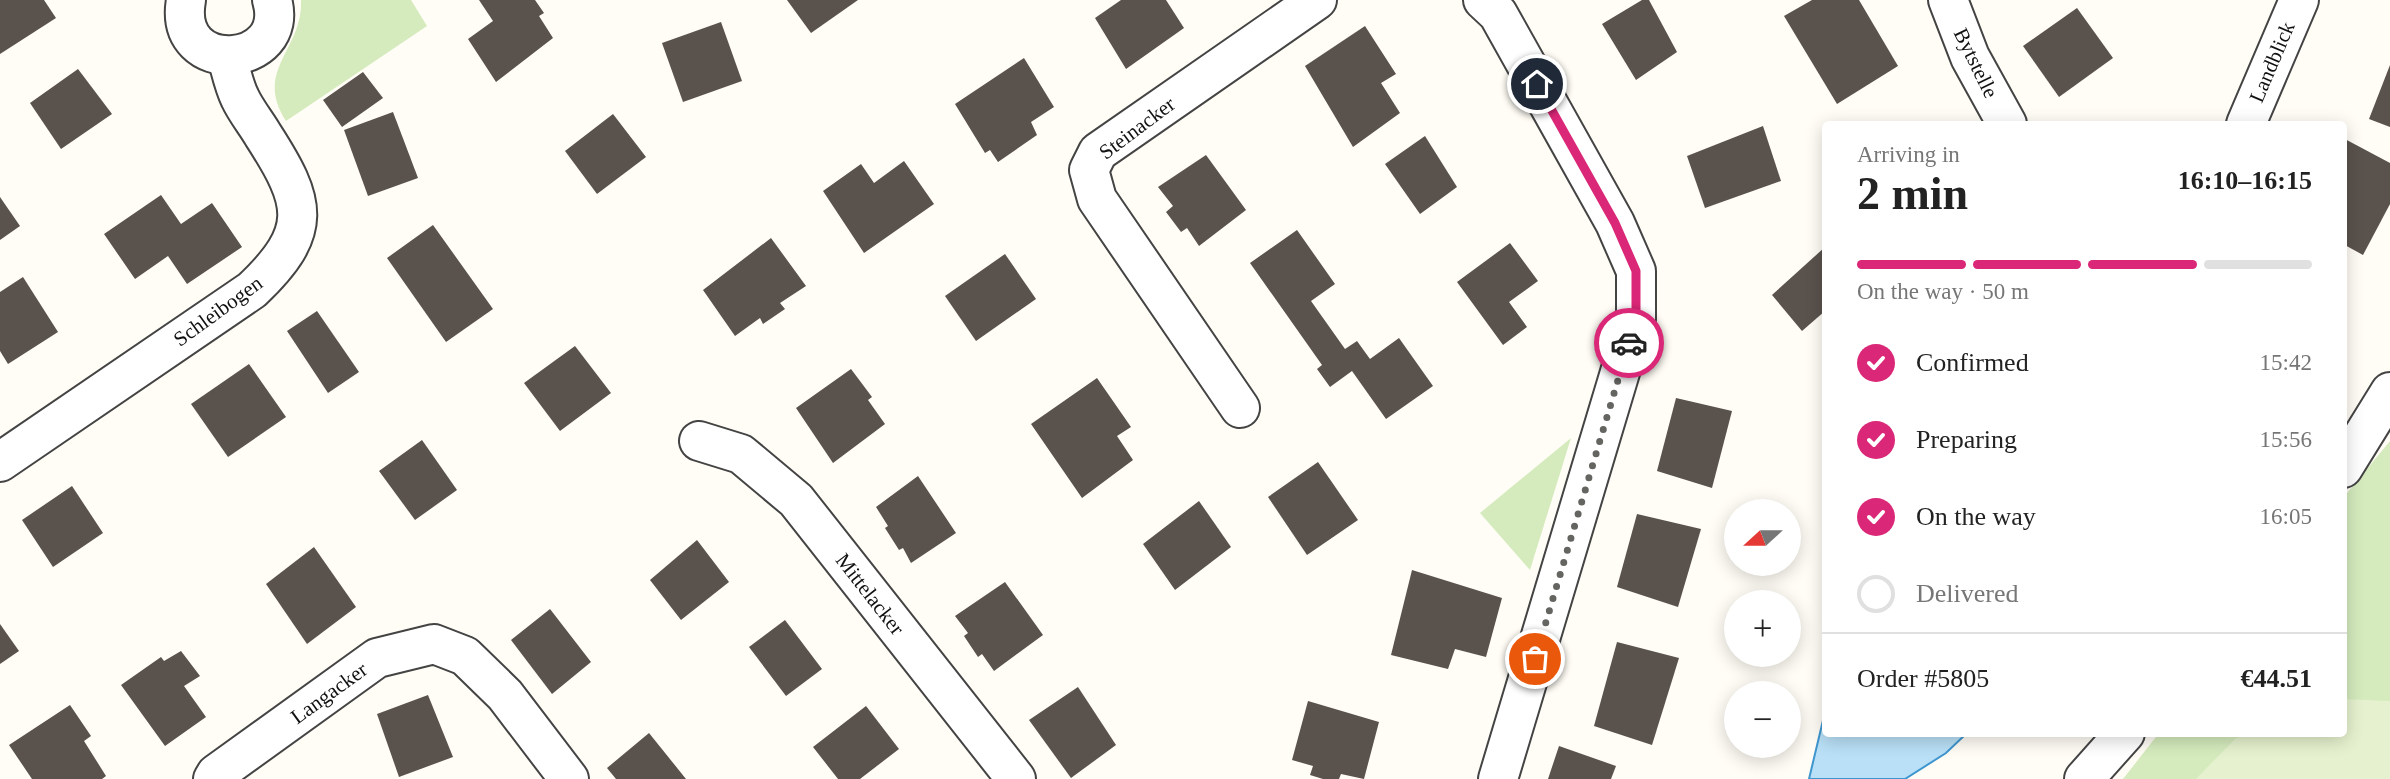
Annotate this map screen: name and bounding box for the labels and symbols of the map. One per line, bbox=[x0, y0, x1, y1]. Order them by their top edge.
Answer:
street label: Landblick bbox=[2244, 18, 2300, 106]
street label: Bytstelle bbox=[1949, 24, 2003, 102]
pin bbox=[1507, 54, 1567, 114]
street label: Steinacker bbox=[1094, 92, 1180, 164]
street label: Schleibogen bbox=[169, 270, 267, 351]
courier bbox=[1594, 308, 1664, 378]
north arrow bbox=[1724, 499, 1801, 576]
street label: Mittelacker bbox=[831, 548, 909, 640]
pin bbox=[1505, 629, 1565, 689]
street label: Langacker bbox=[286, 657, 372, 729]

